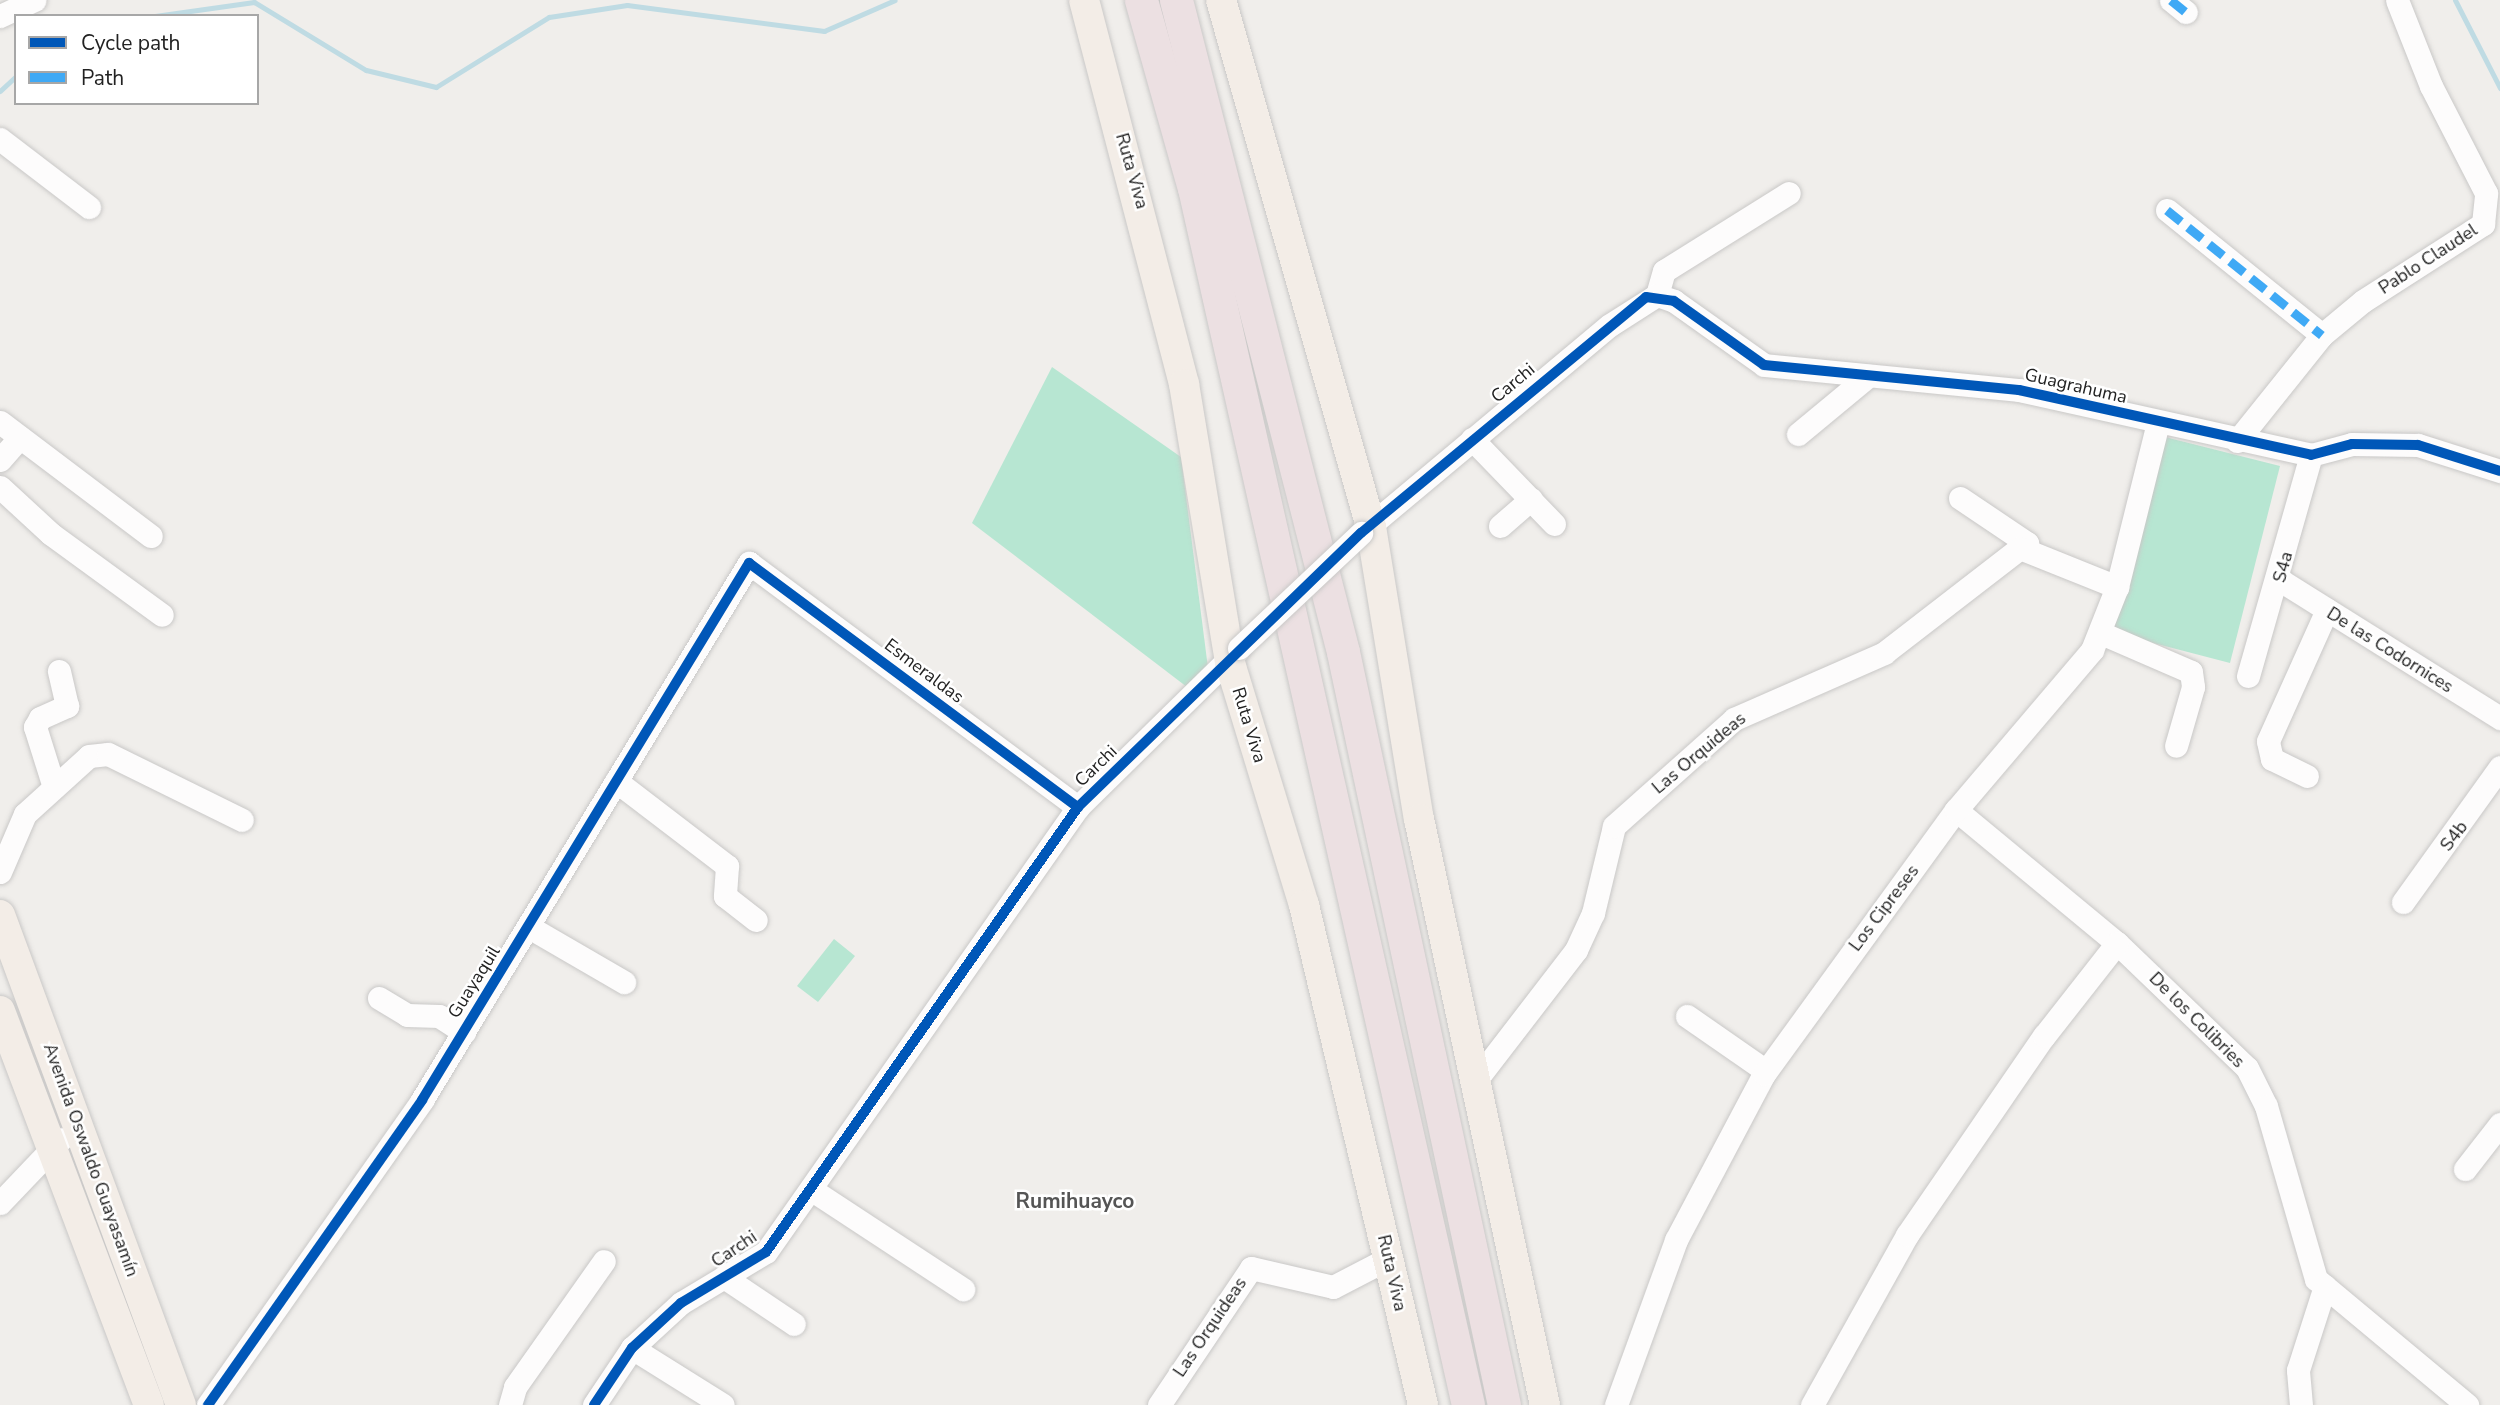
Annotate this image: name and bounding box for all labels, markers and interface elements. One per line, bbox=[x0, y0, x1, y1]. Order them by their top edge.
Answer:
legend bbox=[14, 14, 259, 105]
text: Cycle path bbox=[81, 29, 180, 57]
text: Path bbox=[81, 64, 124, 92]
street label: Ruta Viva bbox=[1111, 131, 1153, 211]
street label: Pablo Claudel bbox=[2375, 219, 2481, 299]
street label: Carchi bbox=[1487, 359, 1539, 407]
street label: Guagrahuma bbox=[2023, 364, 2129, 408]
street label: S4a bbox=[2269, 549, 2297, 585]
street label: De las Codornices bbox=[2323, 602, 2457, 698]
street label: Esmeraldas bbox=[880, 634, 968, 708]
street label: Ruta Viva bbox=[1227, 685, 1271, 765]
street label: Las Orquideas bbox=[1648, 708, 1750, 798]
street label: Carchi bbox=[1070, 741, 1122, 791]
street label: S4b bbox=[2436, 817, 2472, 855]
street label: Los Cipreses bbox=[1845, 861, 1923, 955]
street label: Guayaquil bbox=[443, 942, 505, 1022]
street label: De los Colibries bbox=[2145, 968, 2249, 1072]
street label: Avenida Oswaldo Guayasamín bbox=[39, 1040, 143, 1280]
district label: Rumihuayco bbox=[1016, 1188, 1134, 1214]
street label: Carchi bbox=[707, 1226, 761, 1272]
street label: Ruta Viva bbox=[1373, 1233, 1411, 1313]
street label: Las Orquideas bbox=[1169, 1273, 1251, 1381]

